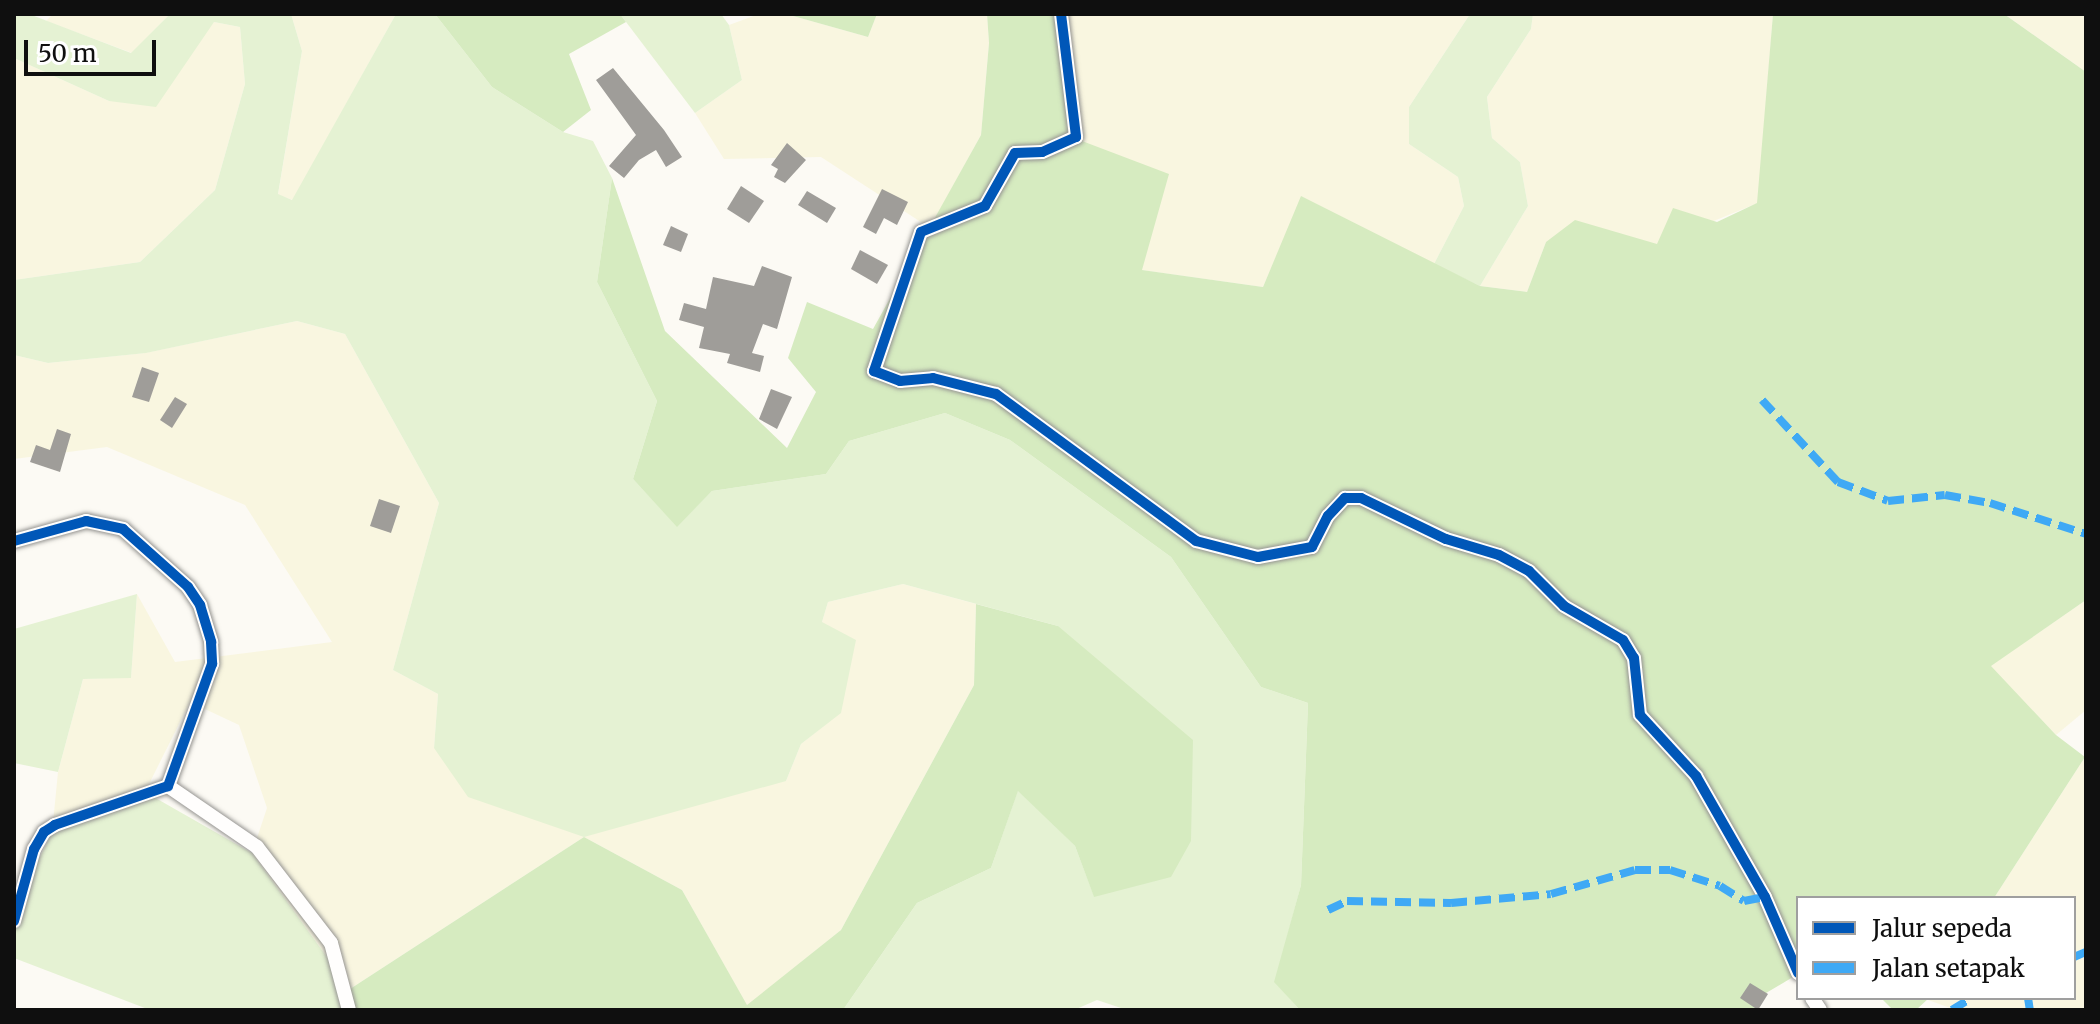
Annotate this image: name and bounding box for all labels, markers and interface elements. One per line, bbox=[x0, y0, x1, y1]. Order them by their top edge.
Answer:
scale bar bbox=[28, 24, 160, 74]
text: 50 m bbox=[38, 38, 97, 69]
legend bbox=[1796, 896, 2076, 1000]
text: Jalur sepeda bbox=[1872, 913, 2012, 944]
text: Jalan setapak bbox=[1872, 953, 2025, 984]

